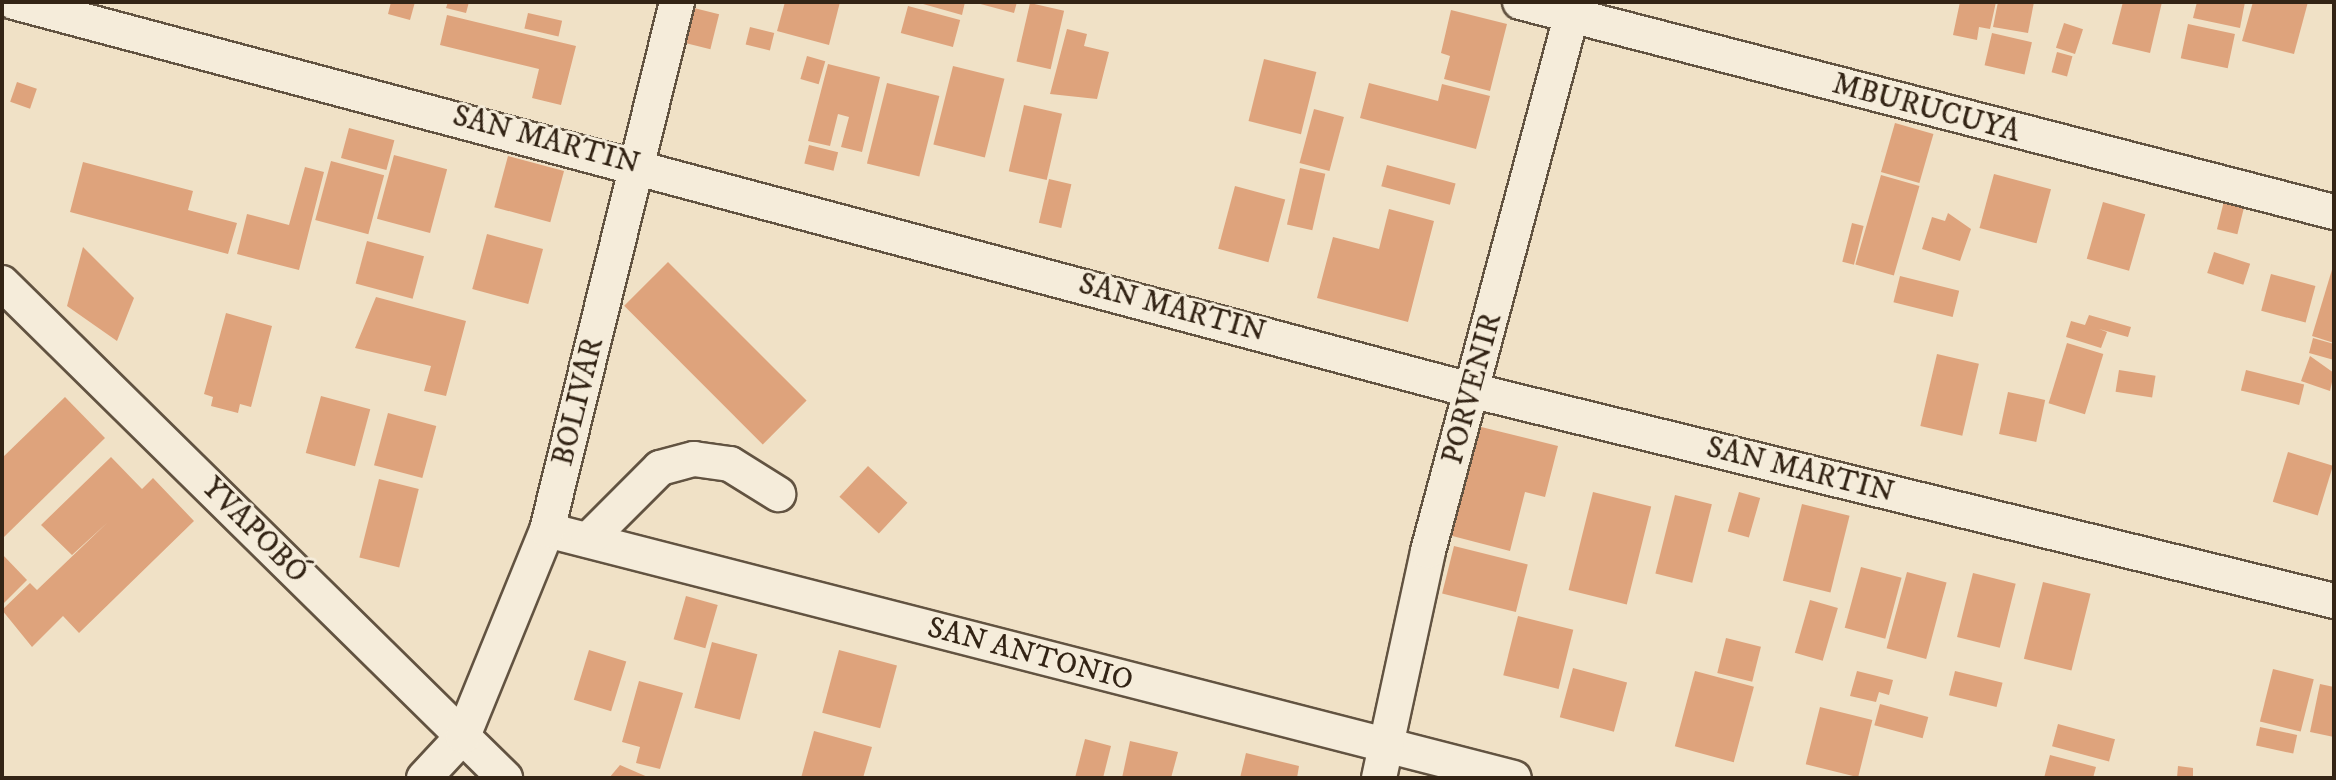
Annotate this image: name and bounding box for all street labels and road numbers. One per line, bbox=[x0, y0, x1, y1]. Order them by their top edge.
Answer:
street label: MBURUCUYA bbox=[1828, 67, 2024, 151]
street label: SAN MARTIN bbox=[449, 99, 643, 183]
street label: SAN MARTIN bbox=[1075, 267, 1269, 351]
street label: PORVENIR bbox=[1436, 310, 1510, 468]
street label: BOLIVAR bbox=[546, 334, 612, 470]
street label: SAN MARTIN bbox=[1702, 430, 1898, 512]
street label: YVAPOBÓ bbox=[194, 471, 314, 591]
street label: SAN ANTONIO bbox=[923, 610, 1137, 700]

